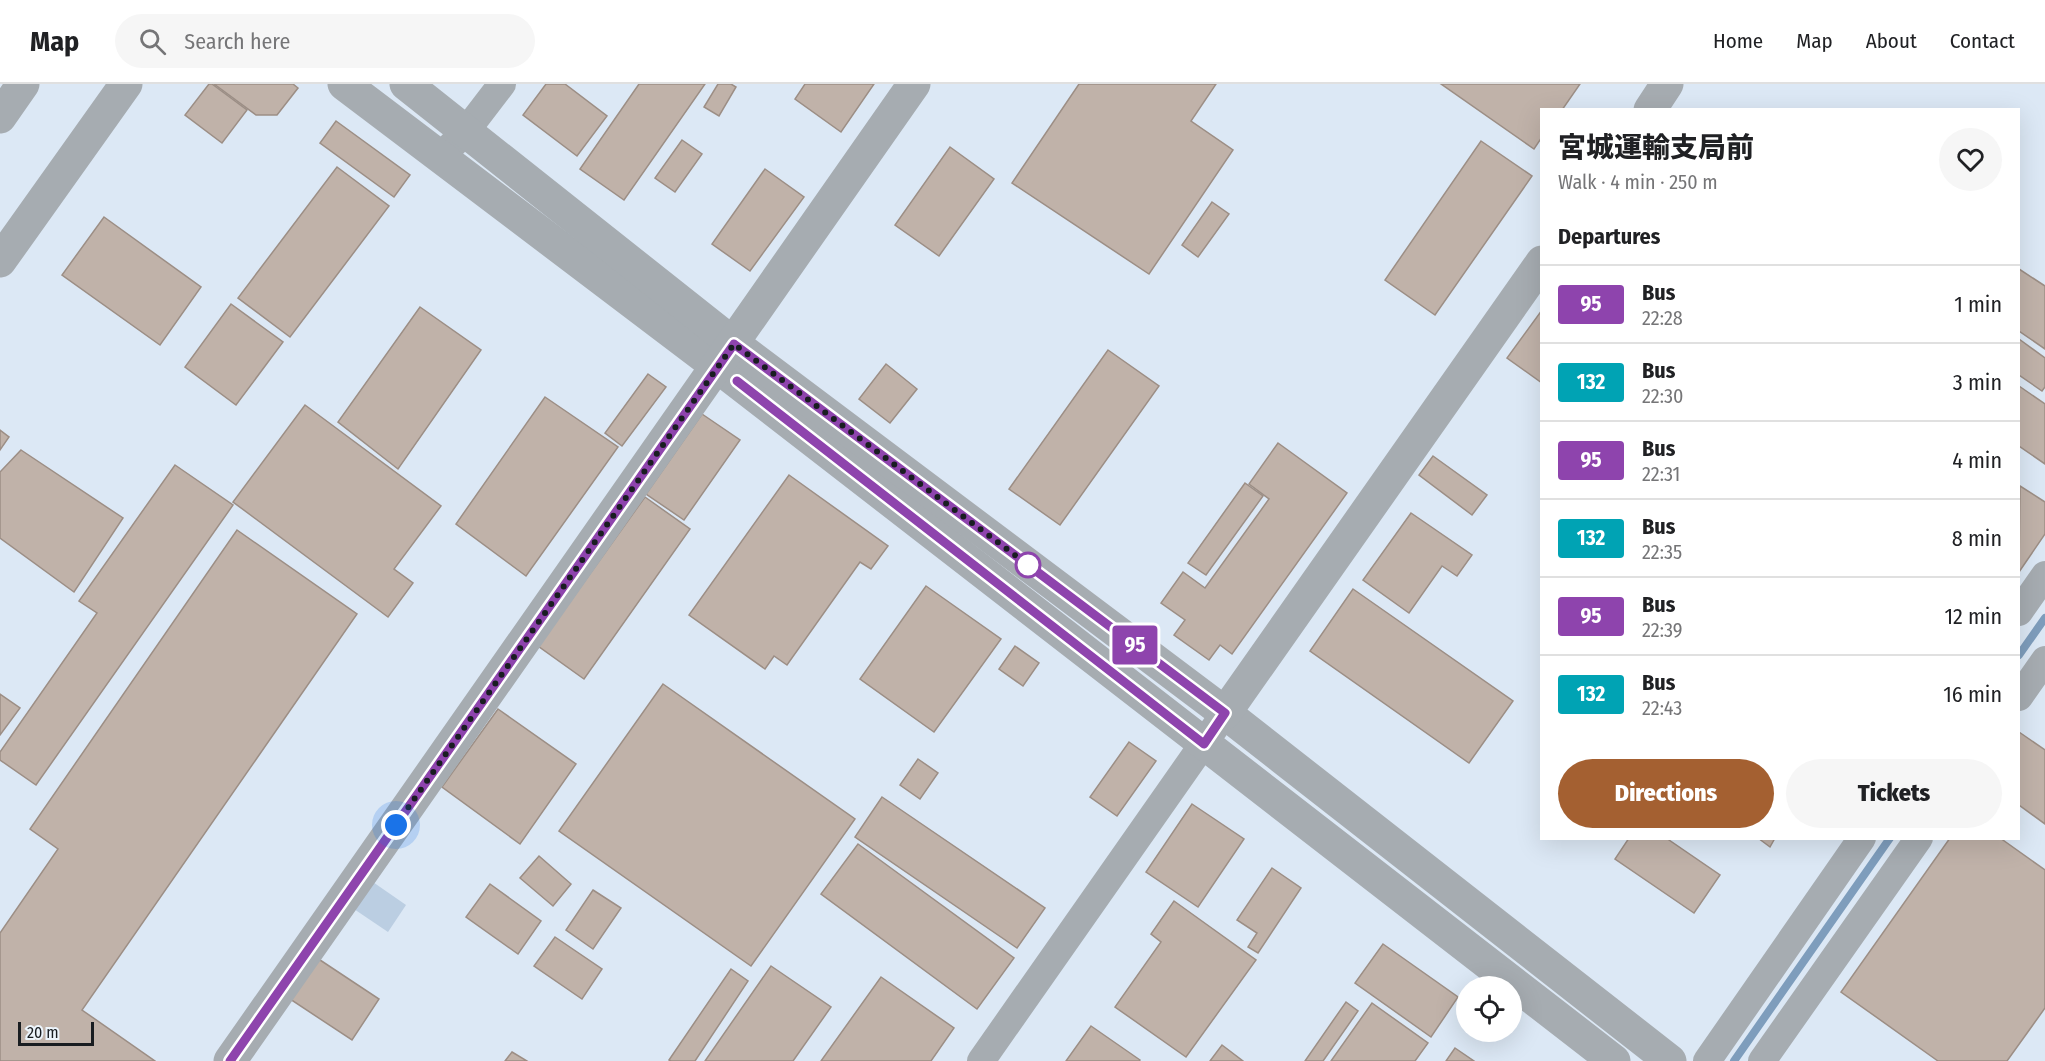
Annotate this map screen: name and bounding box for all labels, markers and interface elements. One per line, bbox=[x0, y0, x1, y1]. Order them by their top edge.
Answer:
search box bbox=[115, 14, 535, 68]
text: Map bbox=[30, 25, 79, 58]
icon: search bbox=[136, 25, 169, 58]
text: Search here bbox=[184, 28, 290, 55]
text: Home bbox=[1713, 28, 1763, 54]
text: Map bbox=[1796, 28, 1833, 54]
text: About bbox=[1866, 28, 1917, 54]
text: Contact bbox=[1950, 28, 2015, 54]
button: heart bbox=[1939, 128, 2002, 191]
text: 宮城運輸支局前 bbox=[1558, 131, 1754, 164]
text: Walk · 4 min · 250 m bbox=[1558, 170, 1718, 194]
text: Departures bbox=[1558, 223, 1660, 250]
text: Bus bbox=[1642, 279, 1675, 306]
text: 95 bbox=[1580, 291, 1602, 317]
text: 1 min bbox=[1954, 291, 2002, 318]
text: 22:28 bbox=[1642, 306, 1683, 330]
text: Bus bbox=[1642, 357, 1675, 384]
text: 132 bbox=[1577, 369, 1605, 395]
text: 3 min bbox=[1953, 369, 2002, 396]
text: 22:30 bbox=[1642, 384, 1684, 408]
text: Bus bbox=[1642, 435, 1675, 462]
text: 95 bbox=[1580, 447, 1602, 473]
text: 4 min bbox=[1952, 447, 2002, 474]
text: 22:31 bbox=[1642, 462, 1680, 486]
text: Bus bbox=[1642, 513, 1675, 540]
text: 132 bbox=[1577, 525, 1605, 551]
text: 8 min bbox=[1952, 525, 2002, 552]
text: 22:35 bbox=[1642, 540, 1682, 564]
unlabelled marker bbox=[1015, 552, 1041, 578]
text: Bus bbox=[1642, 591, 1675, 618]
text: 95 bbox=[1580, 603, 1602, 629]
text: 12 min bbox=[1944, 603, 2002, 630]
text: 22:39 bbox=[1642, 618, 1683, 642]
line badge: 95 bbox=[1108, 626, 1162, 664]
text: 95 bbox=[1124, 632, 1146, 658]
text: Bus bbox=[1642, 669, 1675, 696]
text: 132 bbox=[1577, 681, 1605, 707]
text: 16 min bbox=[1943, 681, 2002, 708]
text: 22:43 bbox=[1642, 696, 1682, 720]
button: Directions bbox=[1558, 759, 1774, 828]
button: Tickets bbox=[1786, 759, 2002, 828]
your location bbox=[381, 810, 411, 840]
map controls bbox=[1456, 976, 1522, 1042]
button: locate bbox=[1456, 976, 1522, 1042]
scale bar bbox=[18, 1019, 94, 1046]
text: 20 m bbox=[27, 1023, 58, 1042]

